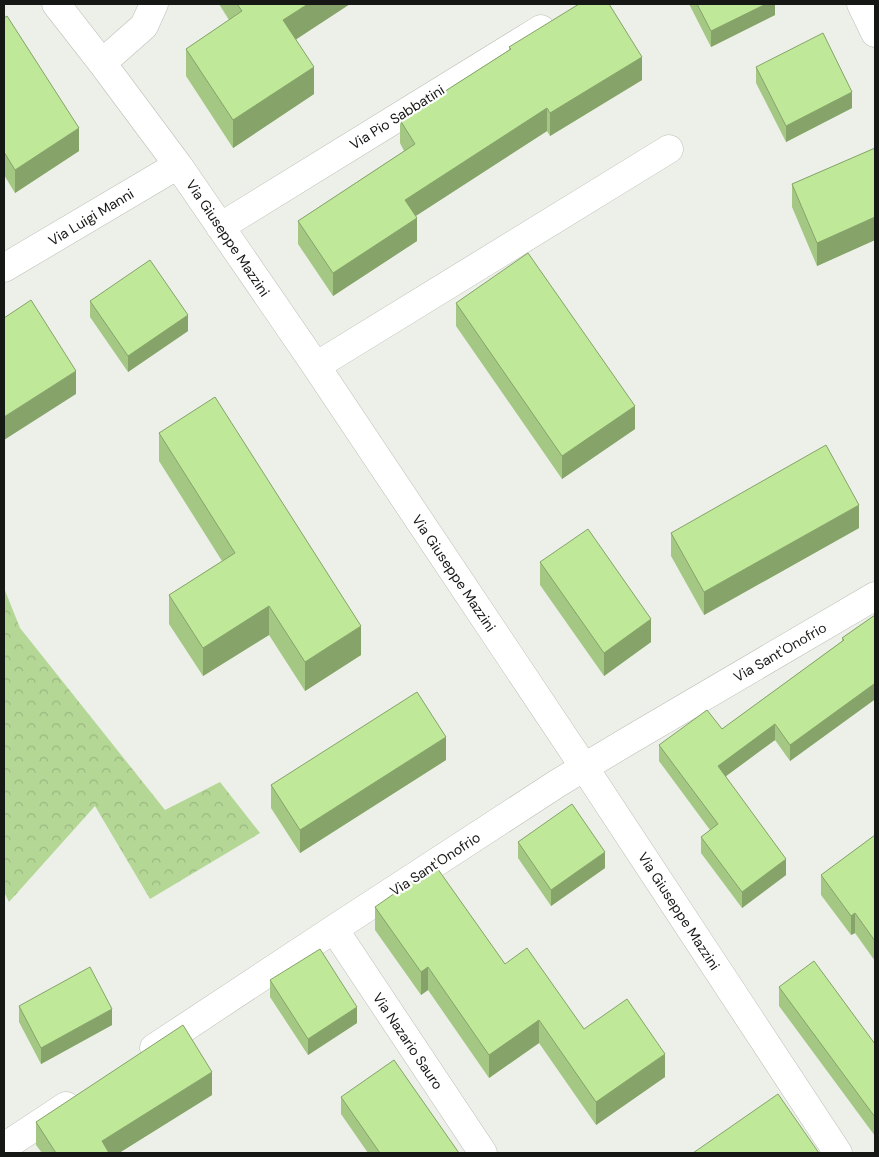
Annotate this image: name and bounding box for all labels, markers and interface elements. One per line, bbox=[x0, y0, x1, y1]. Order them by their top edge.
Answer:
street label: Via Pio Sabbatini bbox=[346, 81, 448, 153]
street label: Via Giuseppe Mazzini bbox=[182, 176, 274, 300]
street label: Via Luigi Manni bbox=[45, 184, 137, 250]
street label: Via Giuseppe Mazzini bbox=[408, 511, 500, 635]
street label: Via Sant'Onofrio bbox=[730, 618, 830, 686]
street label: Via Sant'Onofrio bbox=[386, 828, 484, 900]
street label: Via Giuseppe Mazzini bbox=[634, 849, 724, 973]
street label: Via Nazario Sauro bbox=[369, 989, 447, 1093]

